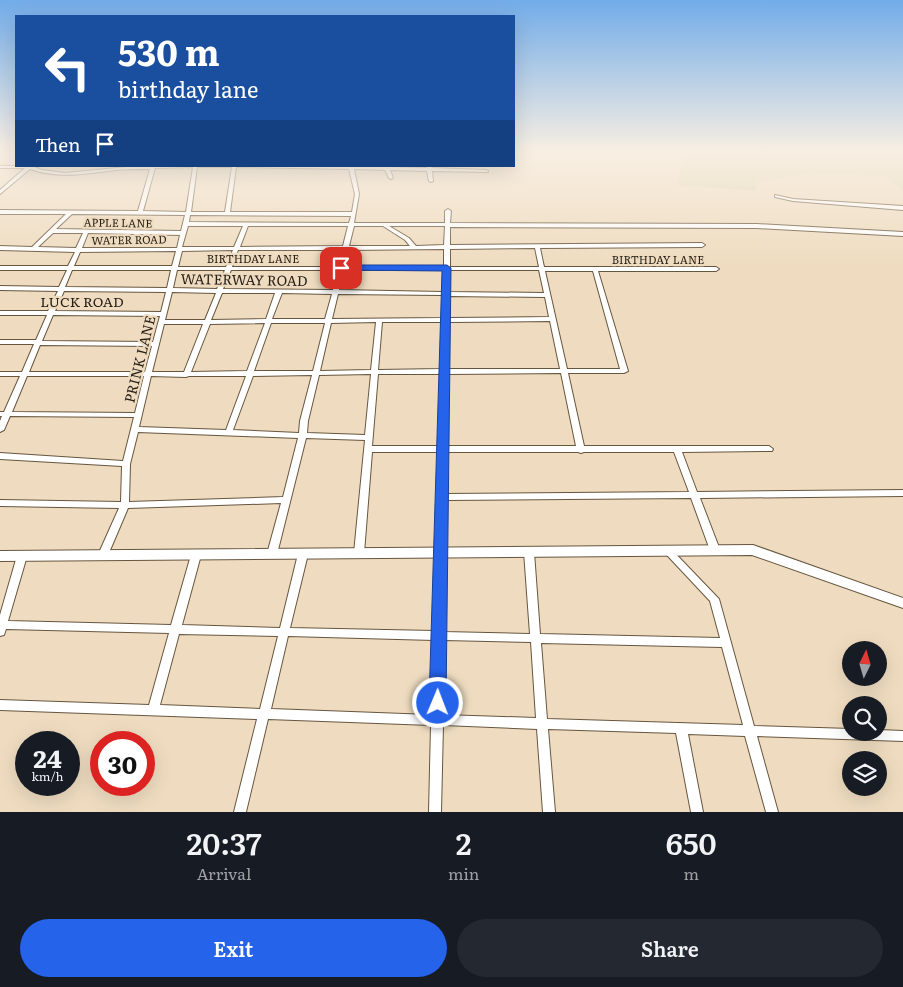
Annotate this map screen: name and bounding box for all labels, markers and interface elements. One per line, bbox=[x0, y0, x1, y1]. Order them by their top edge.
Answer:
text: 530 m bbox=[118, 25, 220, 77]
icon: left bbox=[35, 35, 100, 100]
text: birthday lane bbox=[118, 72, 258, 105]
text: Then bbox=[35, 130, 81, 158]
icon: arrive bbox=[91, 130, 119, 158]
street label: APPLE LANE bbox=[83, 213, 153, 231]
street label: WATER ROAD bbox=[91, 230, 167, 248]
pin bbox=[320, 247, 362, 289]
street label: BIRTHDAY LANE bbox=[207, 250, 299, 266]
street label: BIRTHDAY LANE bbox=[612, 251, 704, 267]
icon: arrive bbox=[327, 254, 355, 282]
street label: WATERWAY ROAD bbox=[180, 268, 308, 290]
street label: LUCK ROAD bbox=[40, 291, 124, 311]
street label: PRINK LANE bbox=[119, 313, 160, 405]
north arrow bbox=[842, 641, 888, 686]
map controls bbox=[842, 641, 887, 796]
position arrow bbox=[411, 676, 463, 728]
button: search bbox=[842, 696, 887, 741]
speed limit sign: 30 bbox=[90, 731, 155, 796]
text: 24 bbox=[33, 739, 62, 776]
button: layers bbox=[842, 751, 887, 796]
text: km/h bbox=[32, 767, 63, 785]
text: 20:37 bbox=[186, 820, 262, 864]
text: 2 bbox=[456, 820, 472, 864]
text: 650 bbox=[666, 820, 717, 864]
text: Arrival bbox=[197, 861, 251, 885]
text: min bbox=[448, 861, 479, 885]
text: m bbox=[683, 861, 699, 885]
button: Exit bbox=[20, 919, 447, 977]
button: Share bbox=[457, 919, 883, 977]

